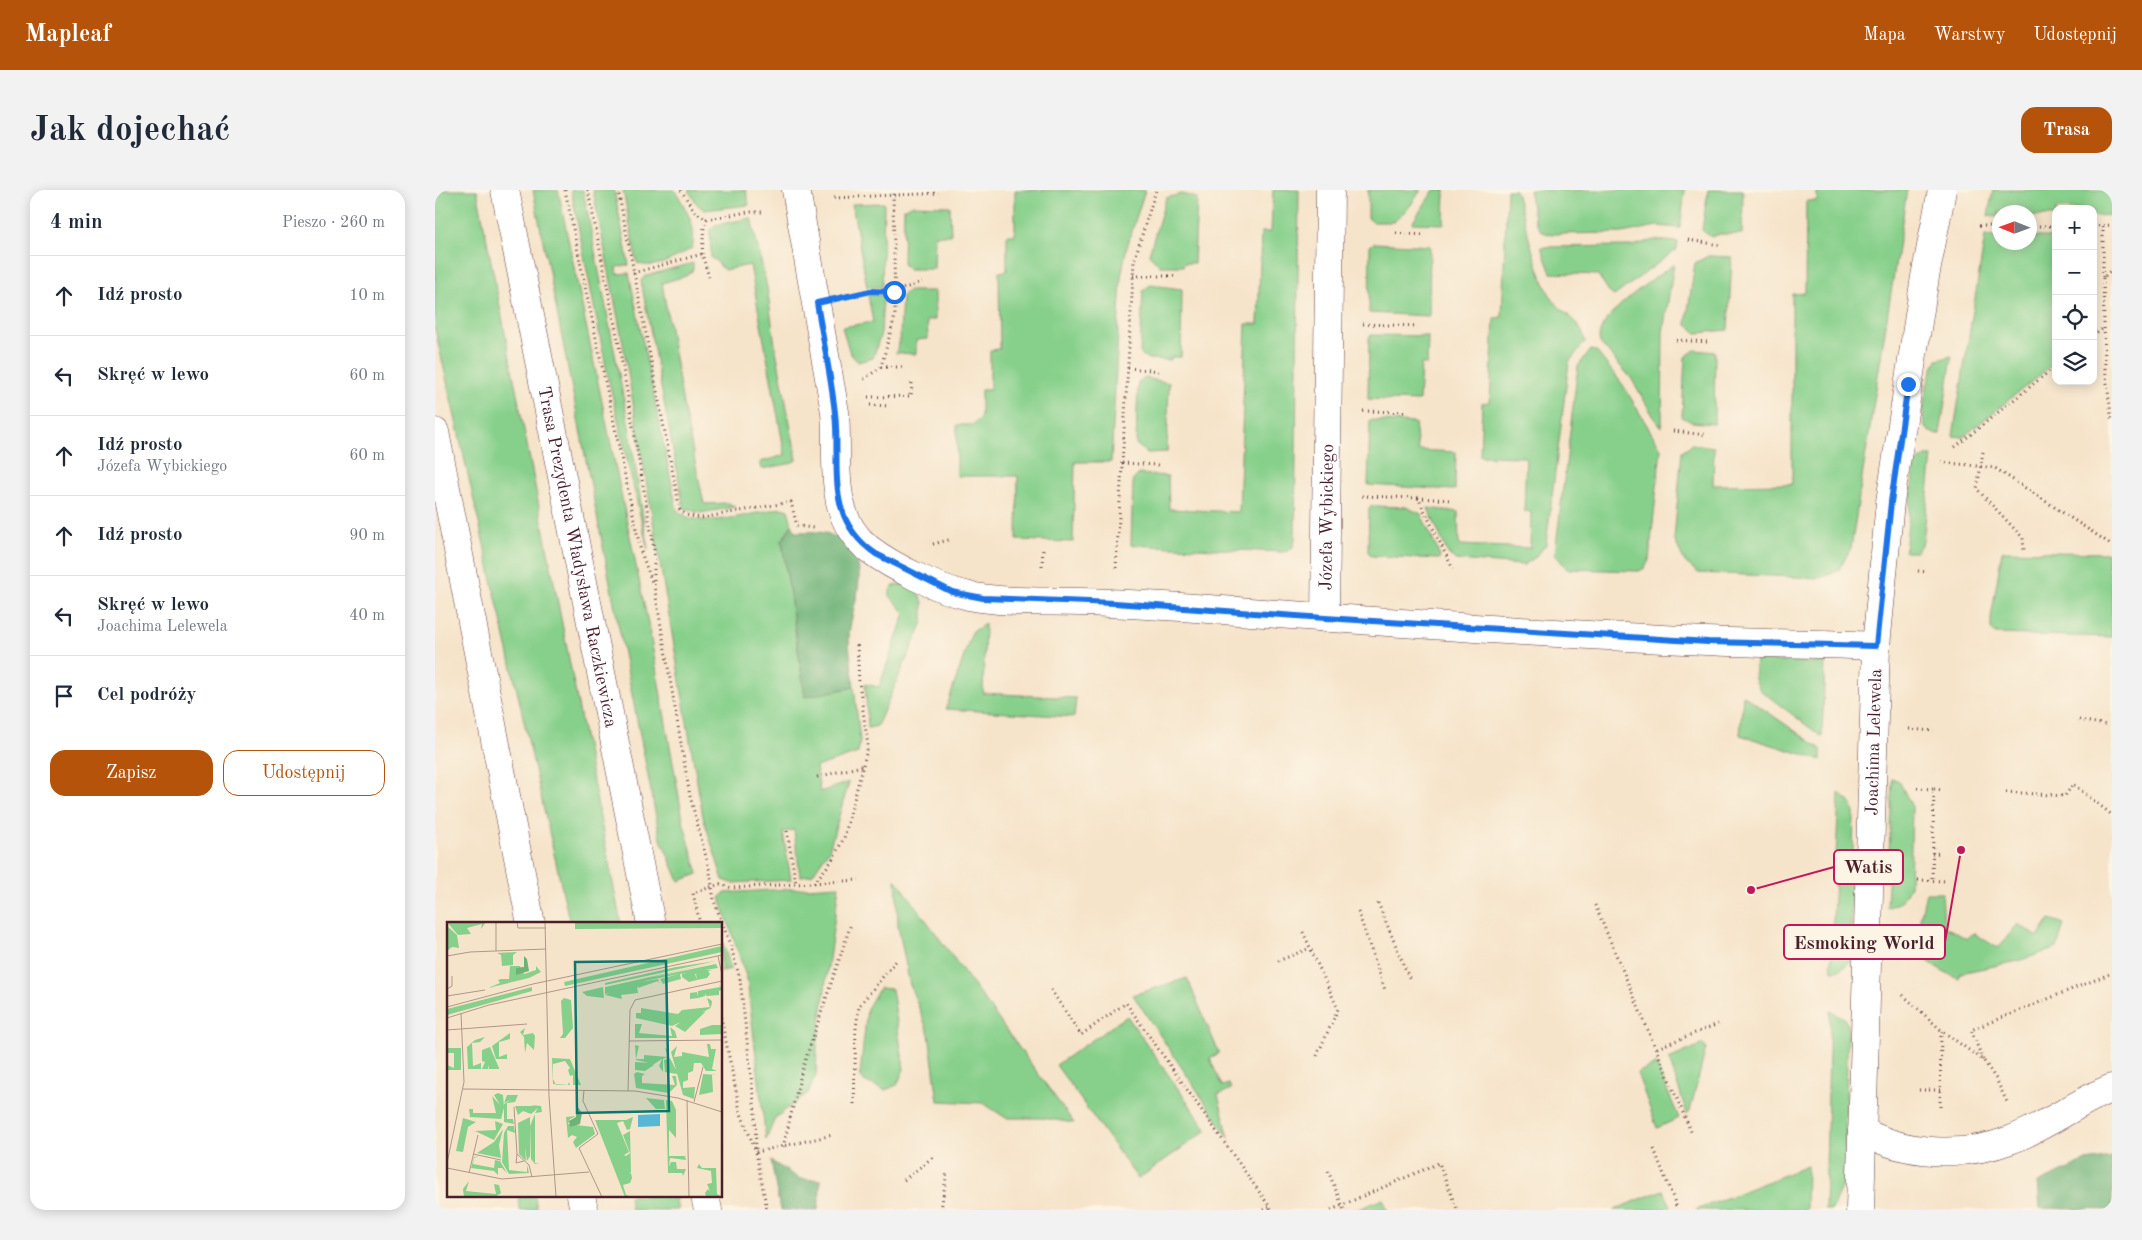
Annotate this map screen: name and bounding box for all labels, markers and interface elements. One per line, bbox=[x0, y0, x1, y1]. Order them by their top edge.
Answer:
text: Mapleaf bbox=[25, 23, 111, 47]
text: Mapa bbox=[1864, 26, 1906, 44]
text: Warstwy bbox=[1934, 26, 2005, 44]
text: Udostępnij bbox=[2033, 26, 2117, 44]
button: Trasa bbox=[2021, 107, 2112, 153]
text: Jak dojechać bbox=[30, 113, 230, 148]
north arrow bbox=[1992, 205, 2037, 250]
map controls bbox=[2052, 205, 2097, 385]
button: + bbox=[2052, 205, 2097, 250]
text: 4 min bbox=[50, 212, 103, 233]
text: Pieszo · 260 m bbox=[282, 215, 385, 231]
button: − bbox=[2052, 250, 2097, 295]
route start bbox=[883, 281, 906, 304]
icon: ahead bbox=[50, 282, 78, 310]
text: Idź prosto bbox=[97, 286, 182, 305]
text: 10 m bbox=[349, 288, 385, 304]
button: locate bbox=[2052, 295, 2097, 340]
button: layers bbox=[2052, 340, 2097, 385]
icon: left bbox=[50, 362, 78, 390]
text: Skręć w lewo bbox=[97, 366, 209, 385]
text: 60 m bbox=[349, 368, 385, 384]
route end bbox=[1897, 373, 1920, 396]
street label: Trasa Prezydenta Władysława Raczkiewicza bbox=[534, 385, 620, 729]
text: Idź prosto bbox=[97, 436, 182, 455]
icon: ahead bbox=[50, 442, 78, 470]
street label: Józefa Wybickiego bbox=[1317, 443, 1337, 590]
text: 60 m bbox=[349, 448, 385, 464]
text: Józefa Wybickiego bbox=[97, 459, 227, 475]
icon: ahead bbox=[50, 522, 78, 550]
text: Idź prosto bbox=[97, 526, 182, 545]
text: 90 m bbox=[349, 528, 385, 544]
text: Skręć w lewo bbox=[97, 596, 209, 615]
icon: left bbox=[50, 602, 78, 630]
text: 40 m bbox=[349, 608, 385, 624]
text: Joachima Lelewela bbox=[97, 619, 228, 635]
street label: Joachima Lelewela bbox=[1863, 668, 1885, 816]
icon: arrive bbox=[50, 682, 78, 710]
text: Cel podróży bbox=[97, 686, 196, 705]
button: Zapisz bbox=[50, 750, 213, 796]
button: Udostępnij bbox=[223, 750, 385, 796]
callout: Watis bbox=[1834, 850, 1903, 884]
text: Watis bbox=[1844, 859, 1892, 878]
inset map bbox=[447, 922, 723, 1198]
callout: Esmoking World bbox=[1784, 925, 1945, 959]
text: Esmoking World bbox=[1793, 935, 1935, 954]

